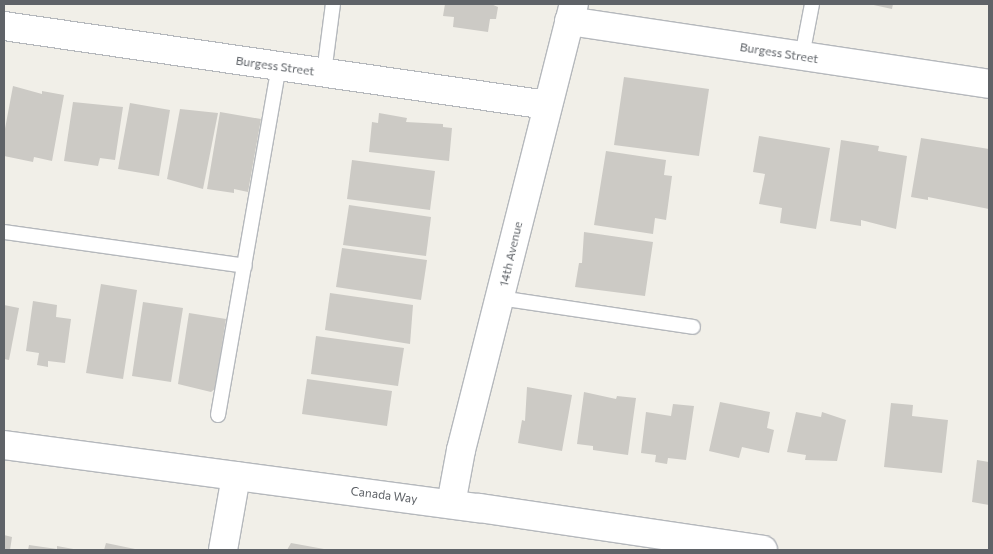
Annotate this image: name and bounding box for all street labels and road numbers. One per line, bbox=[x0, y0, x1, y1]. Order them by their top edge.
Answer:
street label: Burgess Street bbox=[739, 40, 819, 66]
street label: Burgess Street bbox=[235, 53, 315, 79]
street label: 14th Avenue bbox=[497, 220, 525, 288]
street label: Canada Way bbox=[350, 484, 418, 506]

